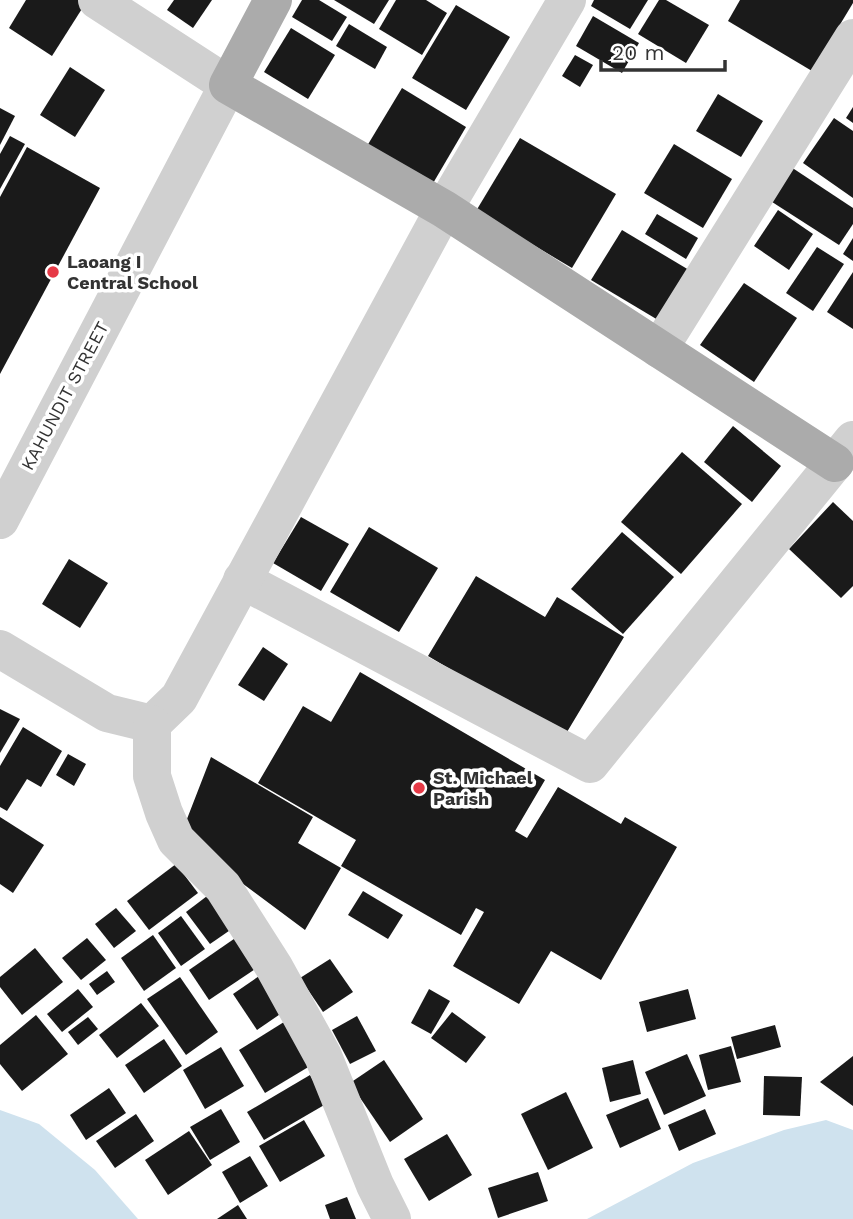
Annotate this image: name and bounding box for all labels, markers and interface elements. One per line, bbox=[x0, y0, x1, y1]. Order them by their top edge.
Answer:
scale bar bbox=[601, 28, 725, 72]
text: 20 m bbox=[612, 40, 664, 65]
place label: Laoang I Central School bbox=[67, 251, 198, 293]
marker: Laoang I Central School bbox=[45, 264, 61, 280]
street label: KAHUNDIT STREET bbox=[16, 318, 113, 474]
place label: St. Michael Parish bbox=[433, 767, 533, 809]
marker: St. Michael Parish bbox=[411, 780, 427, 796]

